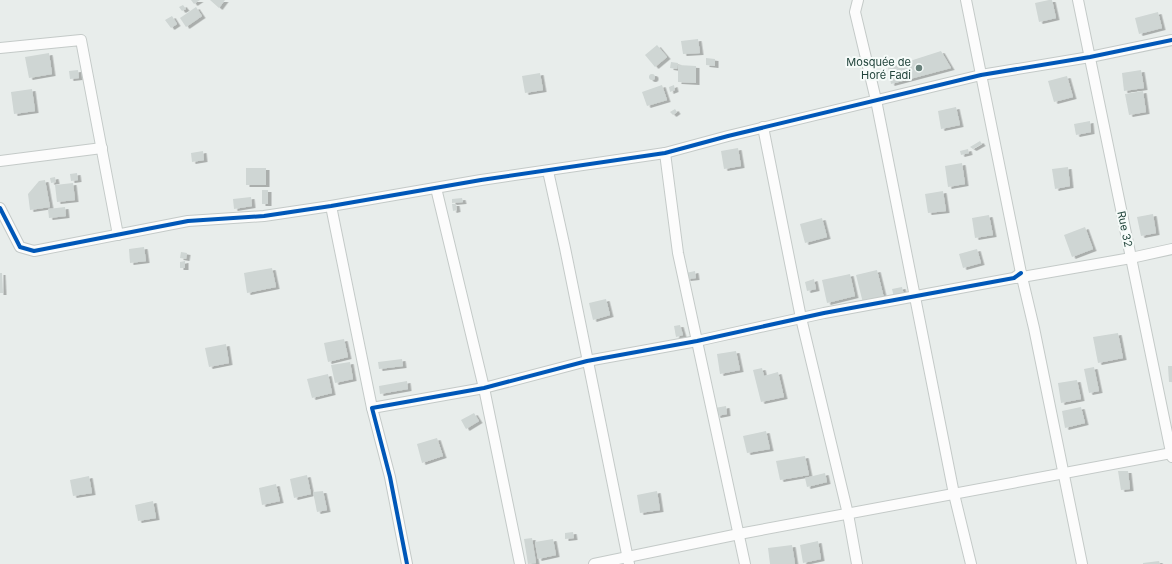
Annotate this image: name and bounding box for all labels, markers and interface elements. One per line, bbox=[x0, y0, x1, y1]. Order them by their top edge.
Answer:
place label: Mosquée de Horé Fadi bbox=[846, 55, 911, 82]
marker: Mosquée de Horé Fadi bbox=[914, 63, 924, 73]
street label: Rue 32 bbox=[1114, 210, 1136, 248]

